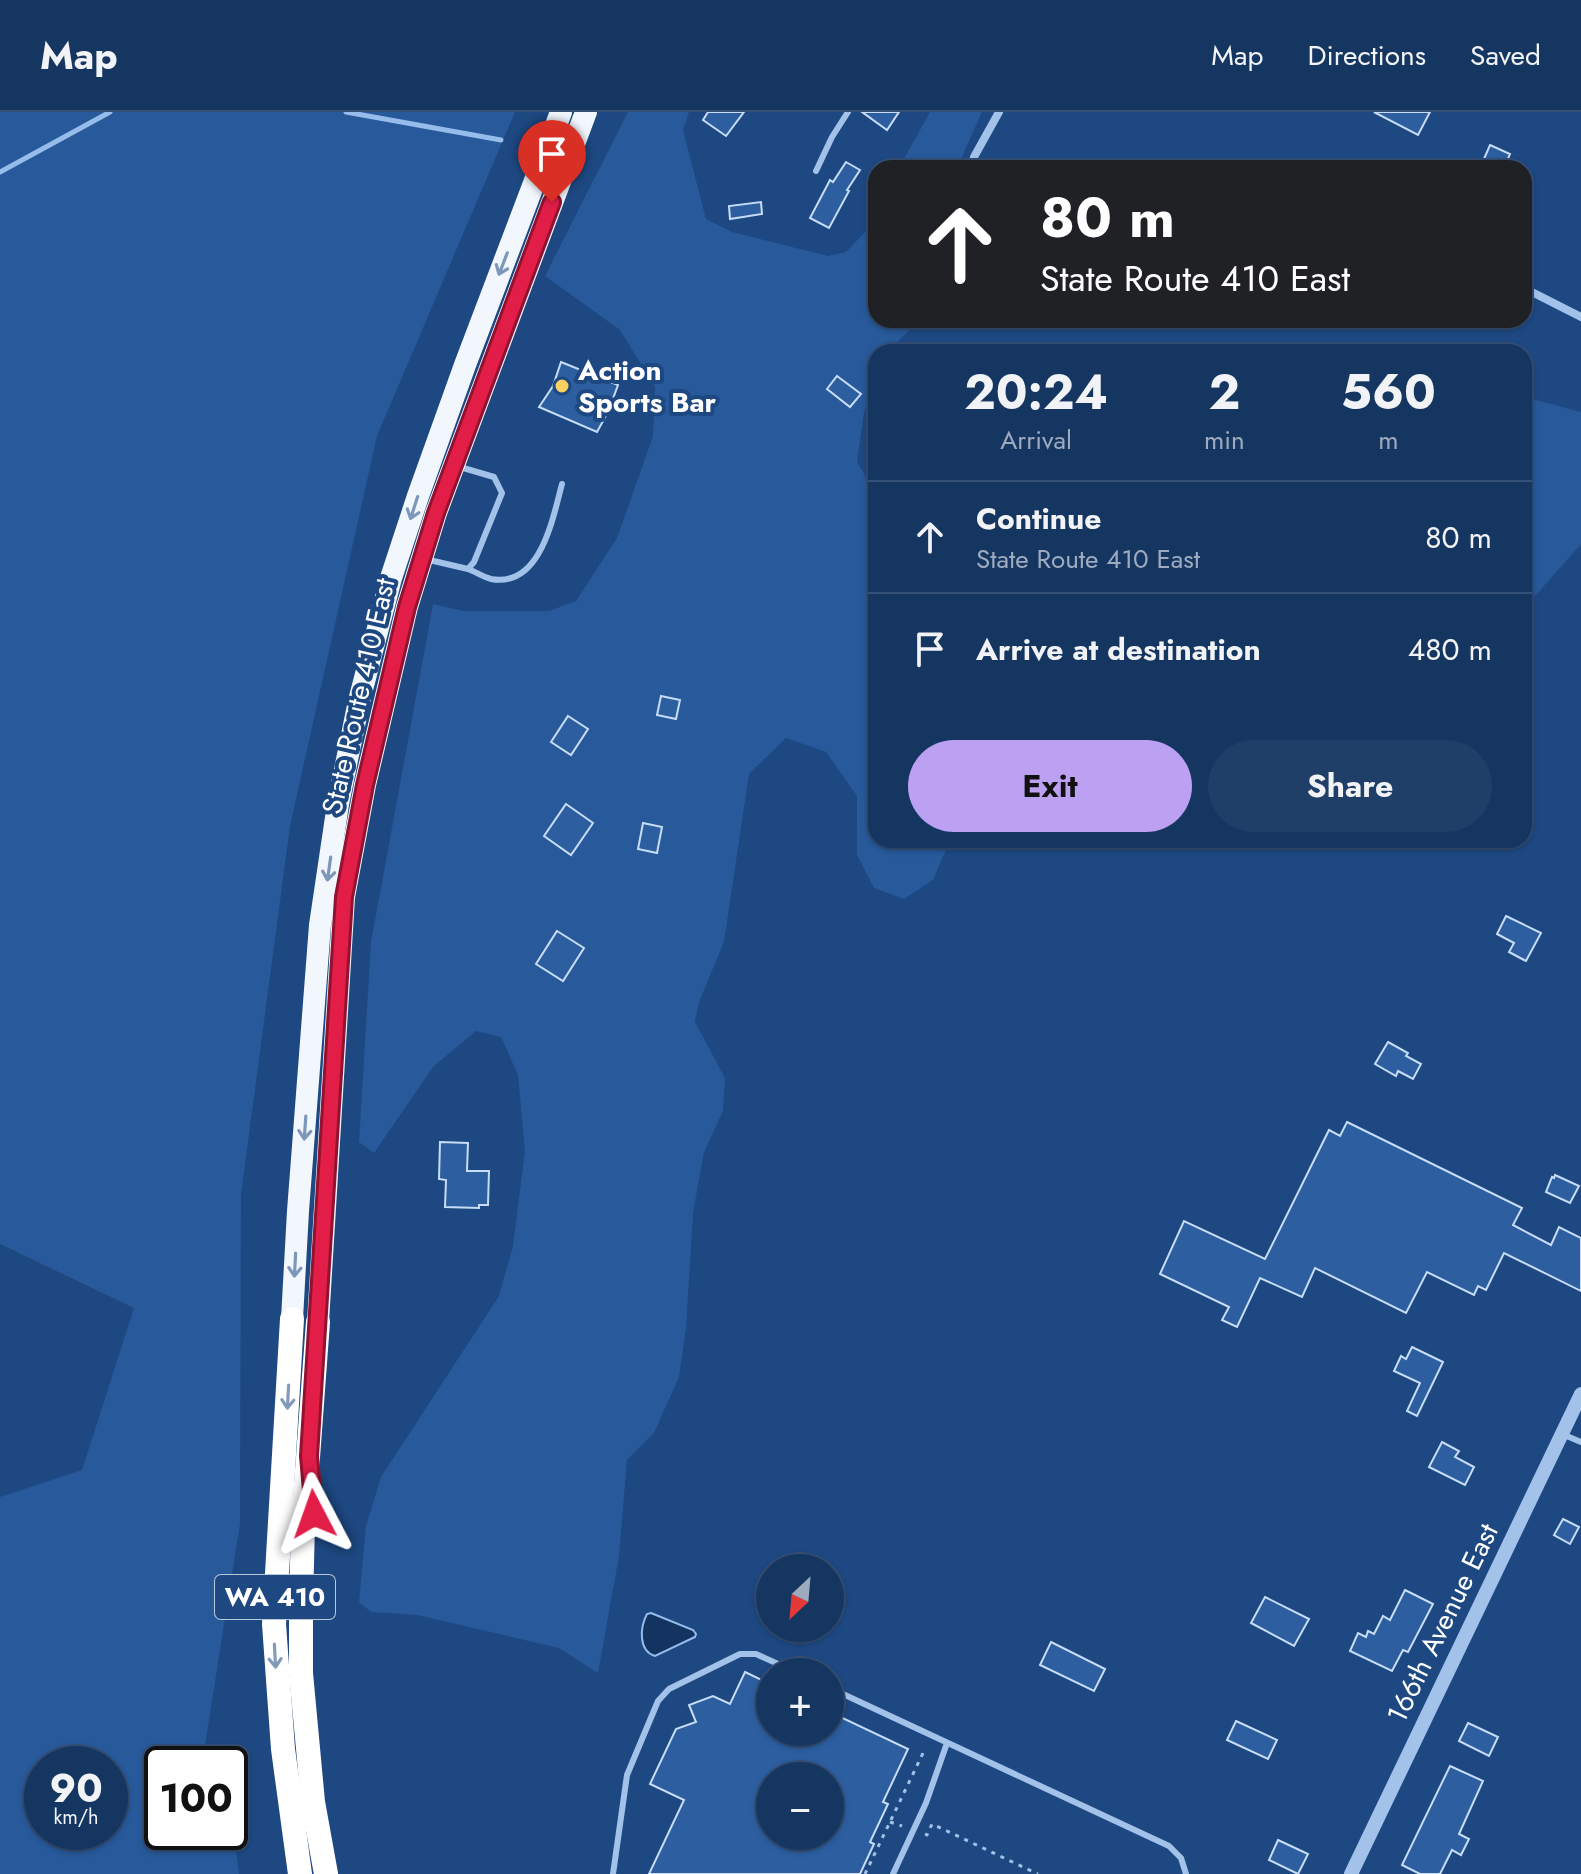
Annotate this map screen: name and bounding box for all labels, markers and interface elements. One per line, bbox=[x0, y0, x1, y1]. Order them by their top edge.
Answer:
text: Map bbox=[40, 28, 118, 83]
text: Map bbox=[1211, 35, 1263, 76]
text: Directions bbox=[1307, 35, 1426, 76]
text: Saved bbox=[1470, 35, 1541, 76]
pin bbox=[518, 120, 586, 202]
icon: arrive bbox=[530, 132, 574, 176]
text: 80 m bbox=[1040, 177, 1175, 258]
icon: ahead bbox=[908, 192, 1012, 296]
one-way arrow bbox=[495, 251, 509, 276]
text: State Route 410 East bbox=[1040, 252, 1350, 304]
place label: Action Sports Bar bbox=[577, 350, 717, 423]
text: 20:24 bbox=[964, 358, 1108, 427]
text: 2 bbox=[1209, 358, 1240, 427]
text: 560 bbox=[1341, 358, 1436, 427]
marker: Action Sports Bar bbox=[553, 377, 571, 395]
text: Arrival bbox=[1000, 421, 1072, 459]
text: min bbox=[1204, 421, 1245, 459]
text: m bbox=[1378, 421, 1399, 459]
one-way arrow bbox=[406, 495, 421, 520]
text: Continue bbox=[976, 497, 1102, 540]
icon: ahead bbox=[908, 515, 952, 559]
text: 80 m bbox=[1425, 516, 1492, 559]
text: State Route 410 East bbox=[976, 540, 1200, 578]
street label: State Route 410 East bbox=[311, 574, 406, 818]
icon: arrive bbox=[908, 627, 952, 671]
text: Arrive at destination bbox=[976, 628, 1261, 671]
text: 480 m bbox=[1408, 628, 1492, 671]
button: Exit bbox=[908, 740, 1192, 832]
button: Share bbox=[1208, 740, 1492, 832]
one-way arrow bbox=[320, 856, 335, 881]
one-way arrow bbox=[297, 1114, 312, 1141]
one-way arrow bbox=[288, 1251, 303, 1278]
one-way arrow bbox=[280, 1383, 295, 1410]
position arrow bbox=[272, 1472, 356, 1556]
street label: 166th Avenue East bbox=[1376, 1516, 1509, 1730]
north arrow bbox=[756, 1554, 844, 1642]
map controls bbox=[756, 1554, 844, 1850]
road number: WA 410 bbox=[215, 1575, 335, 1619]
one-way arrow bbox=[268, 1642, 283, 1669]
button: + bbox=[756, 1658, 844, 1746]
speed limit sign: 100 bbox=[144, 1746, 248, 1850]
text: 90 bbox=[49, 1759, 103, 1817]
button: − bbox=[756, 1762, 844, 1850]
text: km/h bbox=[53, 1803, 99, 1832]

